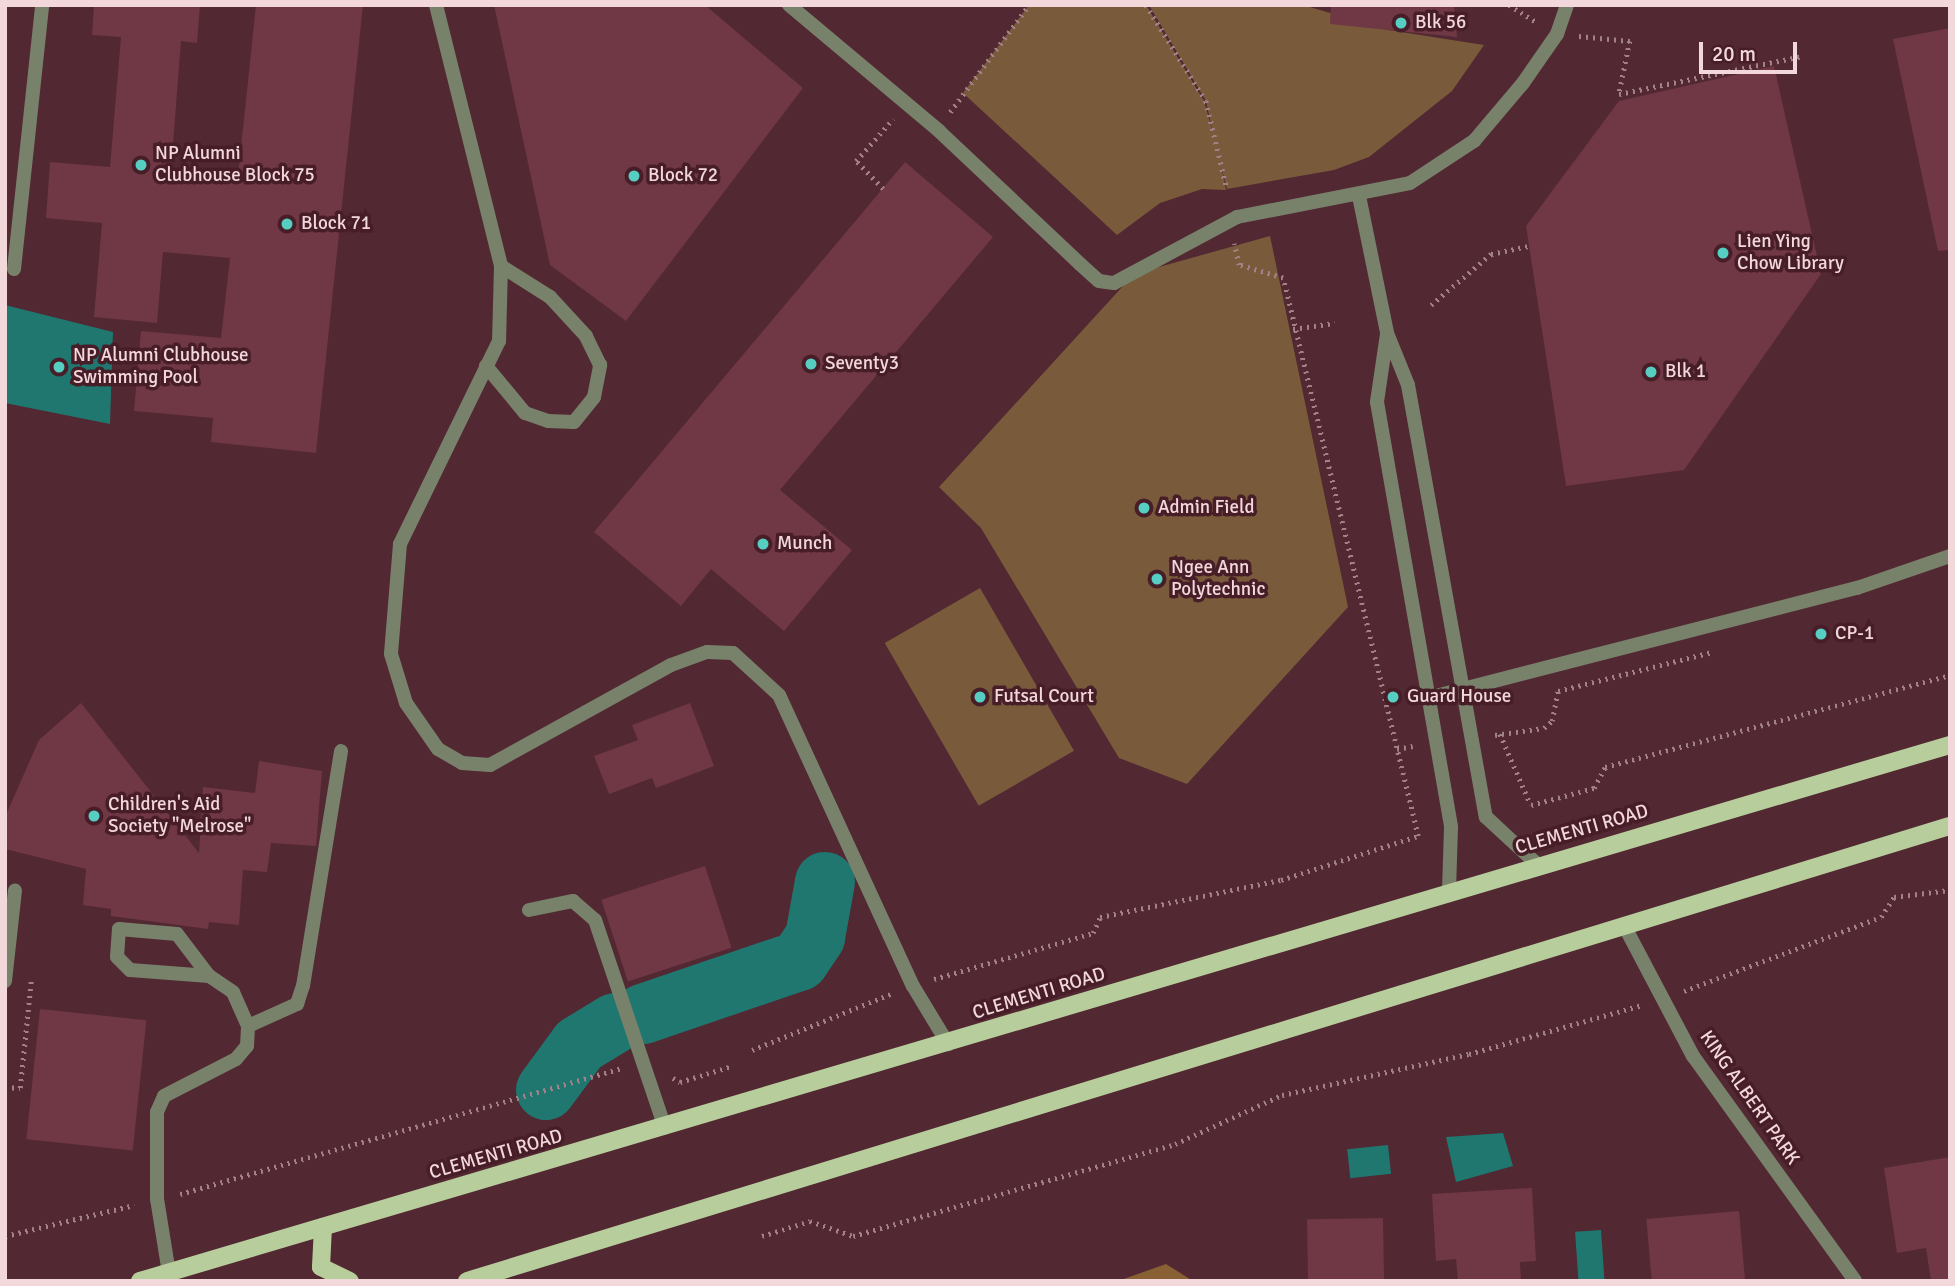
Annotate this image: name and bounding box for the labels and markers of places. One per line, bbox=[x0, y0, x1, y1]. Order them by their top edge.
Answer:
place label: Blk 56 bbox=[1415, 12, 1466, 34]
marker: Blk 56 bbox=[1393, 15, 1409, 31]
place label: NP Alumni Clubhouse Block 75 bbox=[155, 143, 315, 187]
marker: NP Alumni Clubhouse Block 75 bbox=[133, 157, 149, 173]
place label: Block 72 bbox=[648, 165, 718, 187]
marker: Block 72 bbox=[626, 168, 642, 184]
place label: Block 71 bbox=[301, 213, 371, 235]
marker: Block 71 bbox=[279, 216, 295, 232]
place label: Lien Ying Chow Library bbox=[1737, 231, 1844, 275]
marker: Lien Ying Chow Library bbox=[1715, 245, 1731, 261]
place label: NP Alumni Clubhouse Swimming Pool bbox=[73, 345, 249, 389]
place label: Seventy3 bbox=[825, 353, 899, 375]
marker: Seventy3 bbox=[803, 356, 819, 372]
marker: NP Alumni Clubhouse Swimming Pool bbox=[51, 359, 67, 375]
place label: Blk 1 bbox=[1665, 361, 1706, 383]
marker: Blk 1 bbox=[1643, 364, 1659, 380]
place label: Admin Field bbox=[1158, 497, 1254, 519]
marker: Admin Field bbox=[1136, 500, 1152, 516]
place label: Munch bbox=[777, 533, 832, 555]
marker: Munch bbox=[755, 536, 771, 552]
place label: Ngee Ann Polytechnic bbox=[1171, 557, 1265, 601]
marker: Ngee Ann Polytechnic bbox=[1149, 571, 1165, 587]
place label: CP-1 bbox=[1835, 623, 1874, 645]
marker: CP-1 bbox=[1813, 626, 1829, 642]
place label: Futsal Court bbox=[994, 686, 1094, 708]
place label: Guard House bbox=[1407, 686, 1511, 708]
marker: Futsal Court bbox=[972, 689, 988, 705]
marker: Guard House bbox=[1385, 689, 1401, 705]
place label: Children's Aid Society "Melrose" bbox=[108, 794, 251, 838]
marker: Children's Aid Society "Melrose" bbox=[86, 808, 102, 824]

